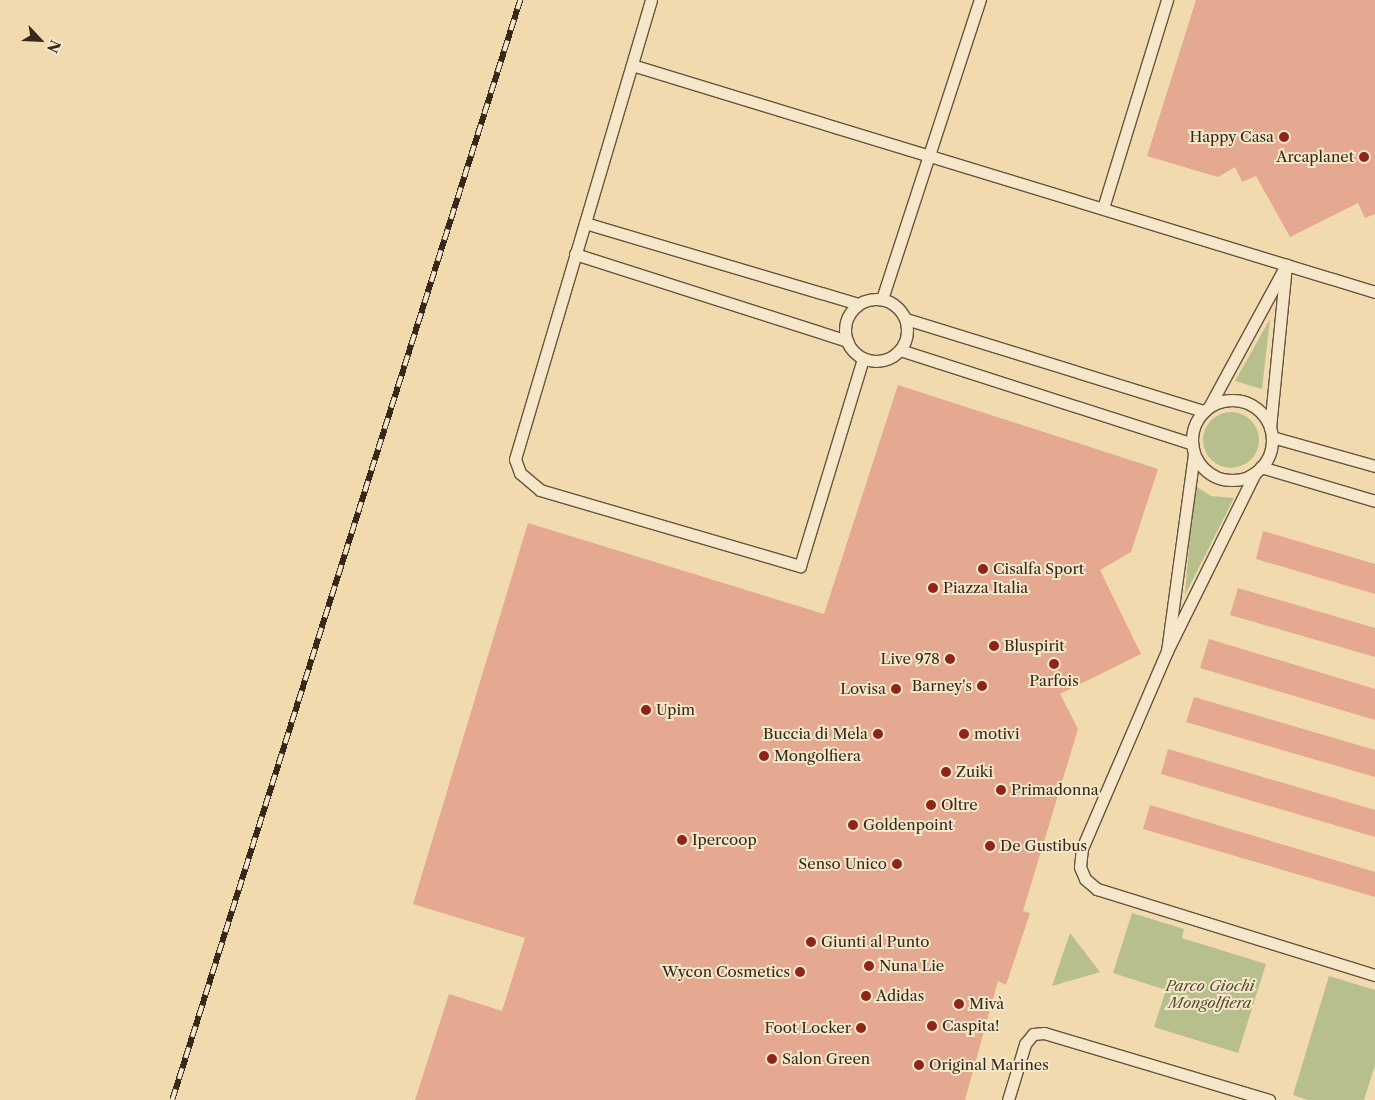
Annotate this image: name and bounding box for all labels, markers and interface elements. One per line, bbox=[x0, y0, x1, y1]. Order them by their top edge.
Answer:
north arrow bbox=[15, 15, 65, 65]
text: N bbox=[43, 37, 64, 56]
place label: Happy Casa bbox=[1189, 128, 1274, 146]
marker: Happy Casa bbox=[1278, 131, 1290, 143]
place label: Arcaplanet bbox=[1276, 148, 1354, 166]
marker: Arcaplanet bbox=[1358, 151, 1370, 163]
place label: Cisalfa Sport bbox=[993, 560, 1084, 578]
marker: Cisalfa Sport bbox=[977, 563, 989, 575]
place label: Piazza Italia bbox=[943, 579, 1028, 597]
marker: Piazza Italia bbox=[927, 582, 939, 594]
place label: Bluspirit bbox=[1004, 637, 1065, 655]
marker: Bluspirit bbox=[988, 640, 1000, 652]
place label: Live 978 bbox=[881, 650, 940, 668]
marker: Live 978 bbox=[944, 653, 956, 665]
marker: Parfois bbox=[1048, 658, 1060, 670]
place label: Parfois bbox=[1029, 672, 1079, 690]
place label: Barney's bbox=[912, 677, 972, 695]
place label: Lovisa bbox=[840, 680, 886, 698]
marker: Barney's bbox=[976, 680, 988, 692]
marker: Lovisa bbox=[890, 683, 902, 695]
place label: Upim bbox=[656, 701, 695, 719]
marker: Upim bbox=[640, 704, 652, 716]
place label: Buccia di Mela bbox=[763, 725, 868, 743]
place label: motivi bbox=[974, 725, 1020, 743]
marker: Buccia di Mela bbox=[872, 728, 884, 740]
marker: motivi bbox=[958, 728, 970, 740]
place label: Mongolfiera bbox=[774, 747, 861, 765]
marker: Mongolfiera bbox=[758, 750, 770, 762]
place label: Zuiki bbox=[956, 763, 993, 781]
marker: Zuiki bbox=[940, 766, 952, 778]
place label: Primadonna bbox=[1011, 781, 1099, 799]
marker: Primadonna bbox=[995, 784, 1007, 796]
place label: Oltre bbox=[941, 796, 978, 814]
marker: Oltre bbox=[925, 799, 937, 811]
place label: Goldenpoint bbox=[863, 816, 953, 834]
marker: Goldenpoint bbox=[847, 819, 859, 831]
place label: Ipercoop bbox=[692, 831, 757, 849]
marker: Ipercoop bbox=[676, 834, 688, 846]
place label: De Gustibus bbox=[1000, 837, 1087, 855]
marker: De Gustibus bbox=[984, 840, 996, 852]
place label: Senso Unico bbox=[798, 855, 887, 873]
marker: Senso Unico bbox=[891, 858, 903, 870]
place label: Giunti al Punto bbox=[821, 933, 930, 951]
marker: Giunti al Punto bbox=[805, 936, 817, 948]
place label: Nuna Lie bbox=[879, 957, 944, 975]
marker: Nuna Lie bbox=[863, 960, 875, 972]
place label: Wycon Cosmetics bbox=[662, 963, 790, 981]
marker: Wycon Cosmetics bbox=[794, 966, 806, 978]
park label: Parco Giochi Mongolfiera bbox=[1166, 976, 1254, 1011]
place label: Adidas bbox=[876, 987, 924, 1005]
marker: Adidas bbox=[860, 990, 872, 1002]
place label: Mivà bbox=[969, 995, 1004, 1013]
marker: Mivà bbox=[953, 998, 965, 1010]
place label: Caspita! bbox=[942, 1017, 1000, 1035]
place label: Foot Locker bbox=[764, 1019, 851, 1037]
marker: Caspita! bbox=[926, 1020, 938, 1032]
marker: Foot Locker bbox=[855, 1022, 867, 1034]
place label: Salon Green bbox=[782, 1050, 870, 1068]
marker: Salon Green bbox=[766, 1053, 778, 1065]
place label: Original Marines bbox=[929, 1056, 1049, 1074]
marker: Original Marines bbox=[913, 1059, 925, 1071]

